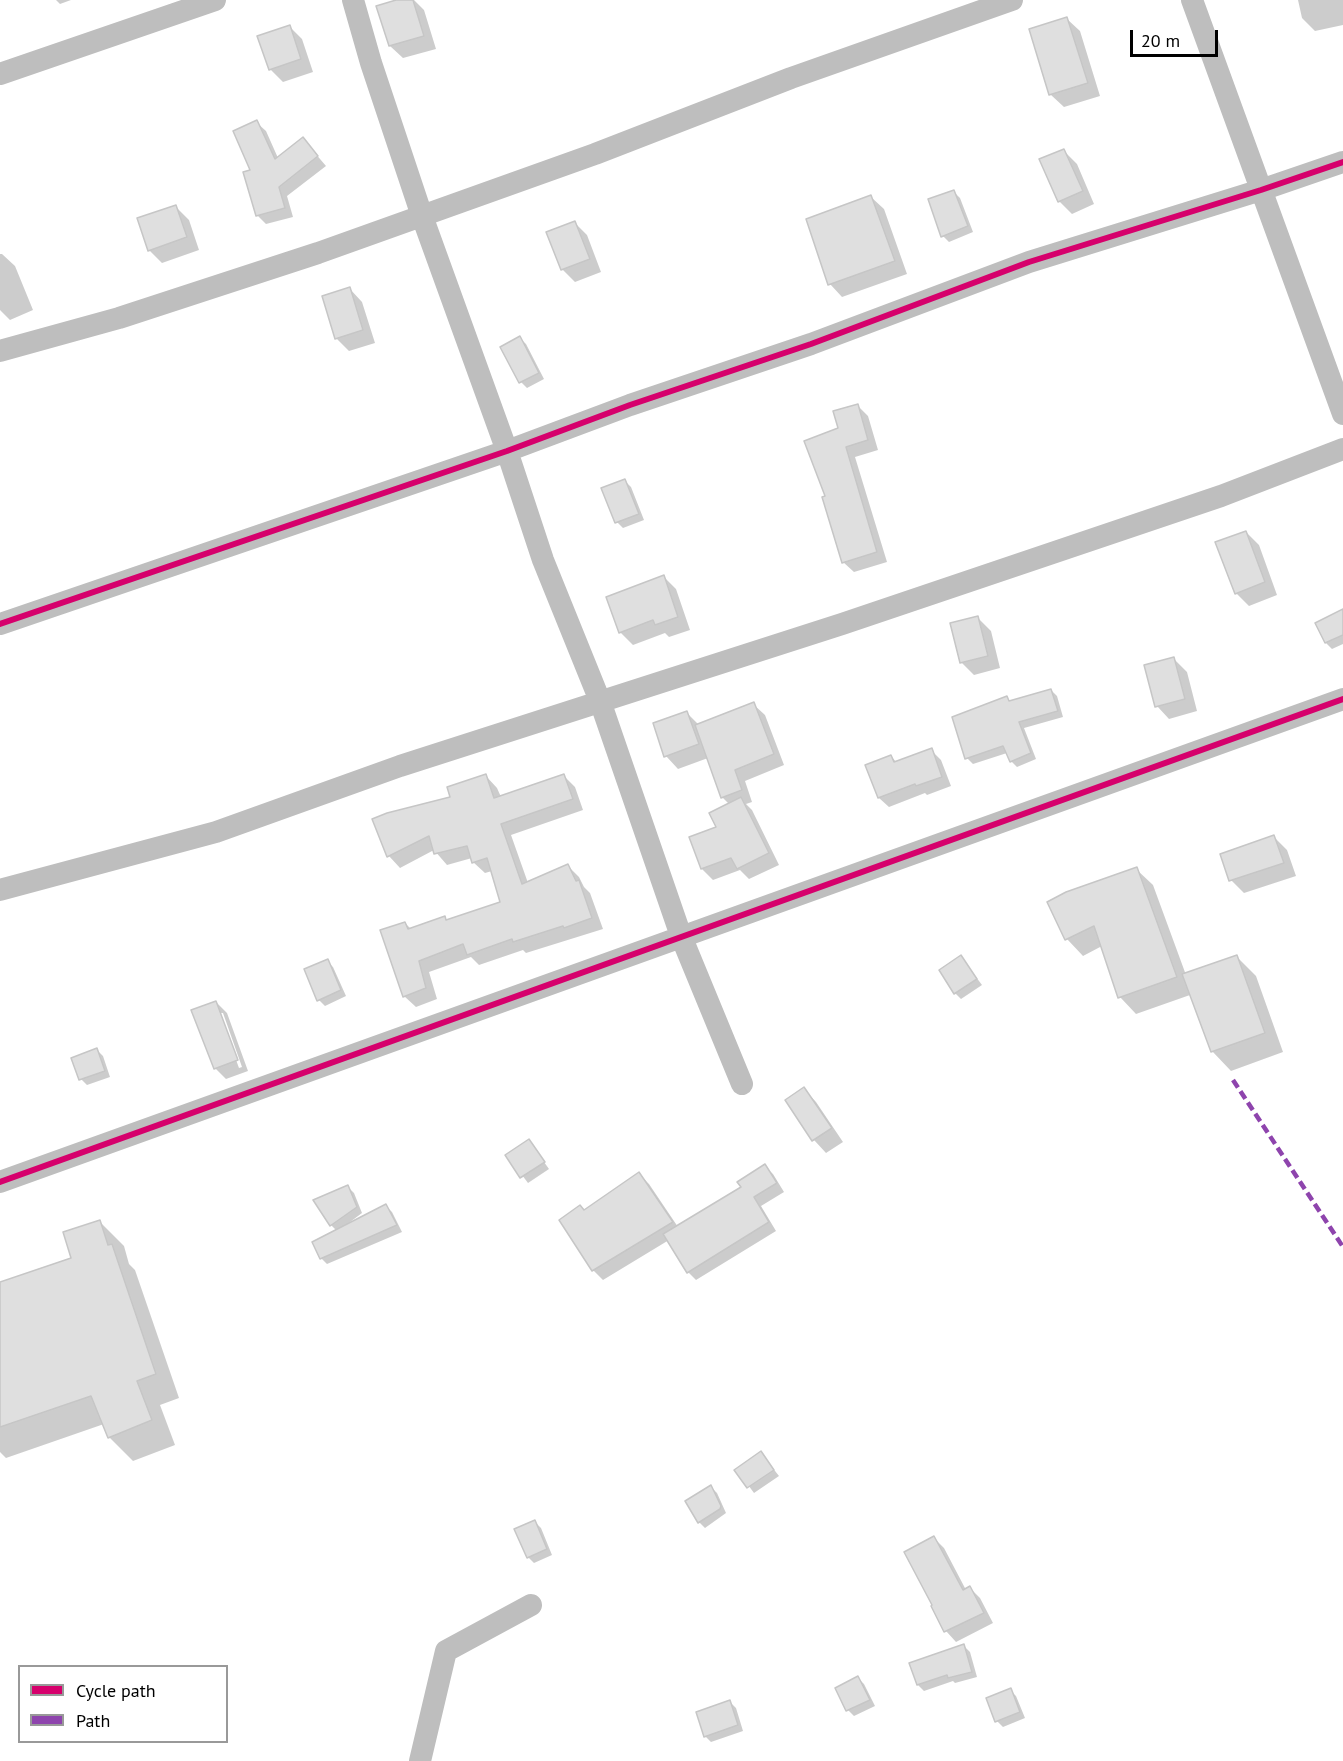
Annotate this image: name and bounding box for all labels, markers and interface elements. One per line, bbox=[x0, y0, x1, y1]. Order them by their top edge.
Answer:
scale bar bbox=[1133, 18, 1222, 56]
text: 20 m bbox=[1141, 29, 1180, 52]
legend bbox=[18, 1665, 228, 1743]
text: Cycle path bbox=[76, 1679, 156, 1702]
text: Path bbox=[76, 1709, 110, 1732]

